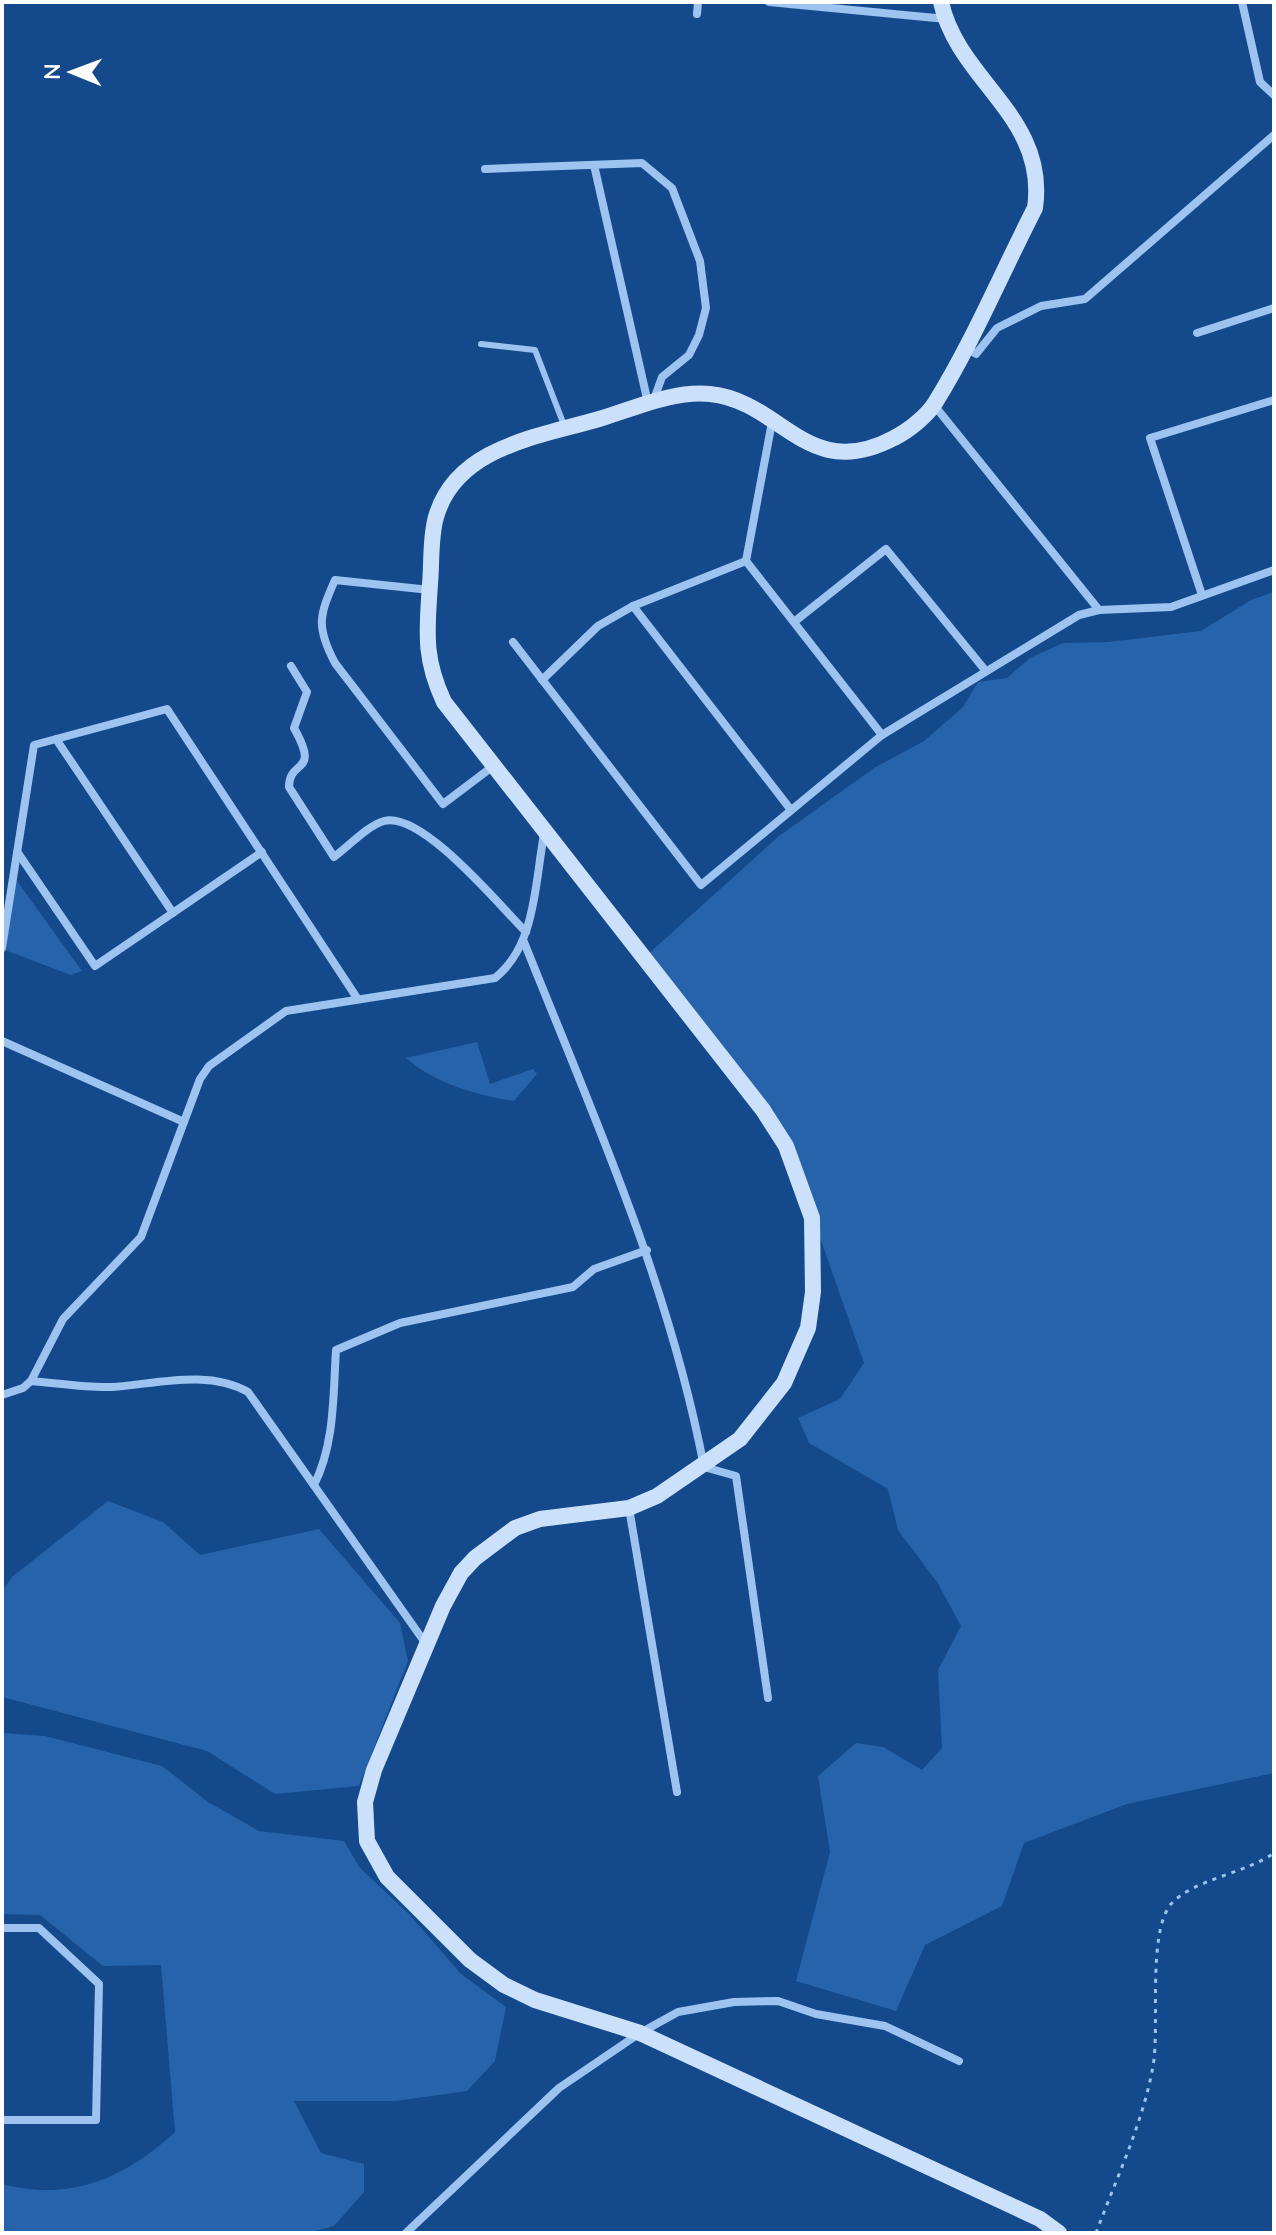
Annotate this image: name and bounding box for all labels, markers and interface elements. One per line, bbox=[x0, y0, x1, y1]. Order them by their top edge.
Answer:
north arrow bbox=[32, 32, 112, 112]
text: N bbox=[38, 63, 68, 80]

